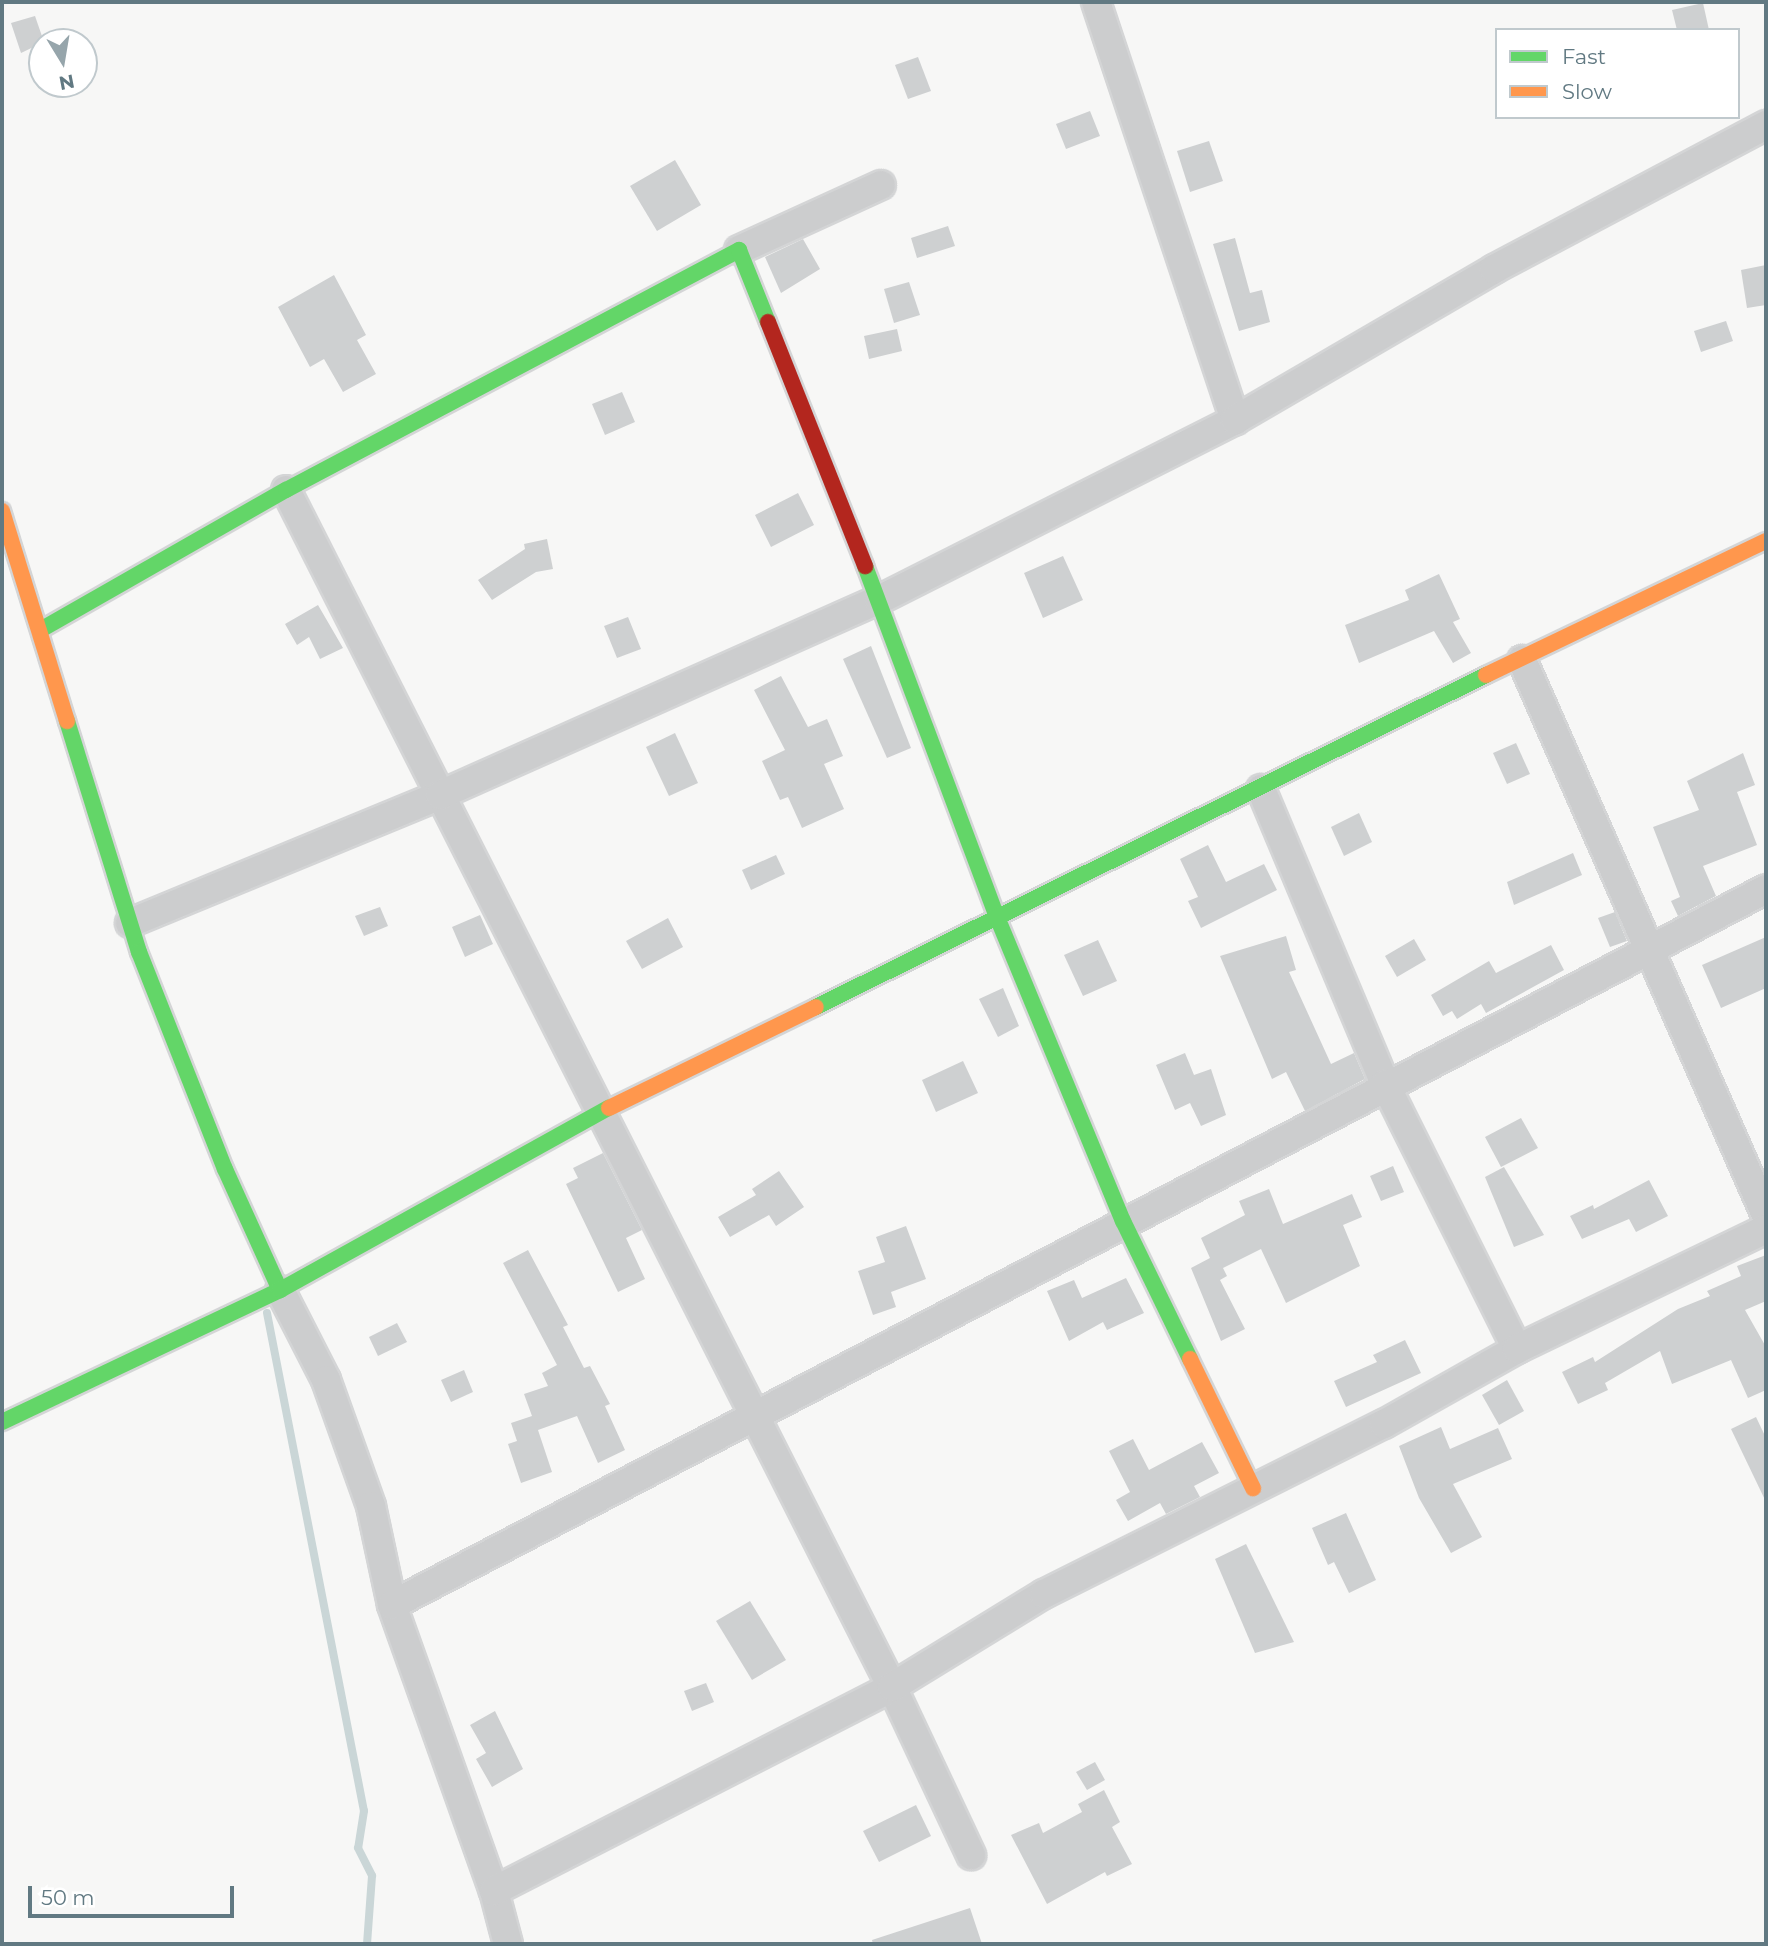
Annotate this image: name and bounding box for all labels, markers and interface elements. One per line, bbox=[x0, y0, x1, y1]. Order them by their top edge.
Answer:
north arrow bbox=[28, 28, 98, 98]
legend bbox=[1495, 28, 1740, 119]
text: Fast bbox=[1562, 44, 1606, 69]
text: N bbox=[57, 69, 76, 95]
text: Slow bbox=[1562, 79, 1612, 104]
scale bar bbox=[32, 1872, 238, 1916]
text: 50 m bbox=[41, 1885, 95, 1910]

